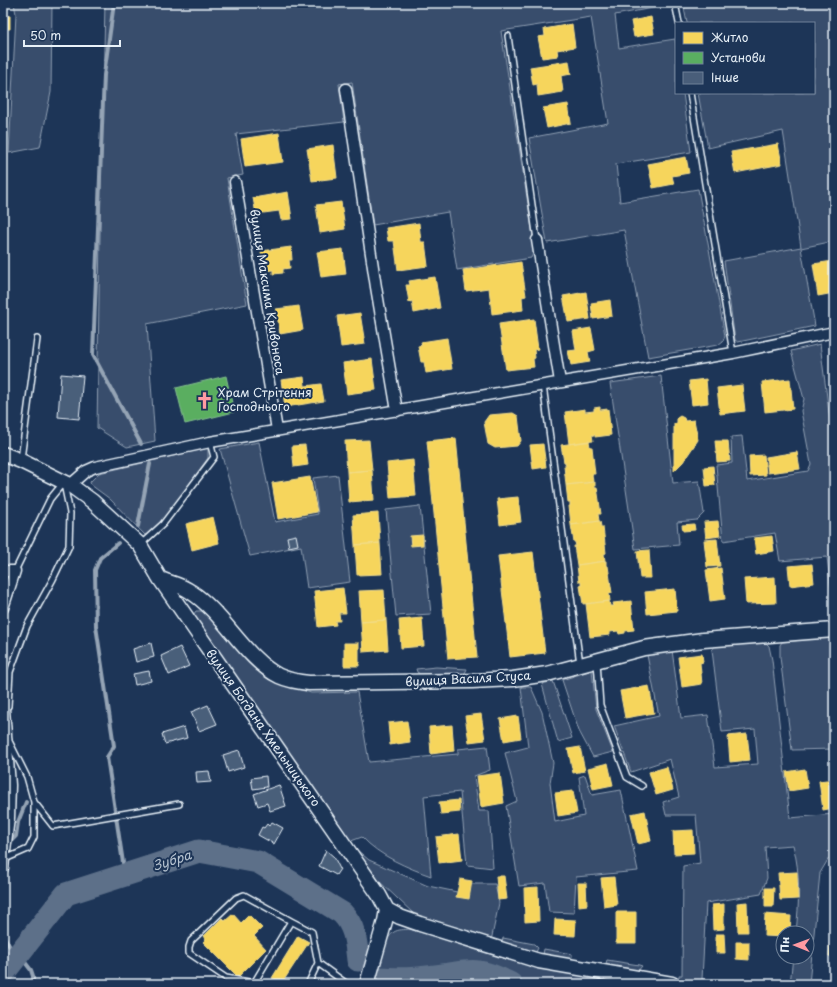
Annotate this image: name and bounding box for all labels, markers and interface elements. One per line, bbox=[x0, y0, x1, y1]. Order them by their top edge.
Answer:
scale bar bbox=[24, 22, 120, 48]
legend bbox=[675, 22, 815, 94]
text: 50 m bbox=[30, 26, 61, 44]
text: Житло bbox=[711, 28, 749, 46]
text: Установи bbox=[711, 48, 766, 66]
text: Інше bbox=[711, 68, 739, 86]
street label: вулиця Максима Кривоноса bbox=[246, 208, 290, 376]
place label: Храм Стрітення Господнього bbox=[218, 383, 312, 415]
church icon: Храм Стрітення Господнього bbox=[195, 390, 215, 410]
street label: вулиця Богдана Хмельницького bbox=[202, 645, 325, 810]
street label: вулиця Василя Стуса bbox=[405, 666, 532, 690]
water label: Зубра bbox=[150, 844, 194, 875]
north arrow bbox=[775, 925, 815, 965]
text: Пн bbox=[776, 937, 793, 953]

